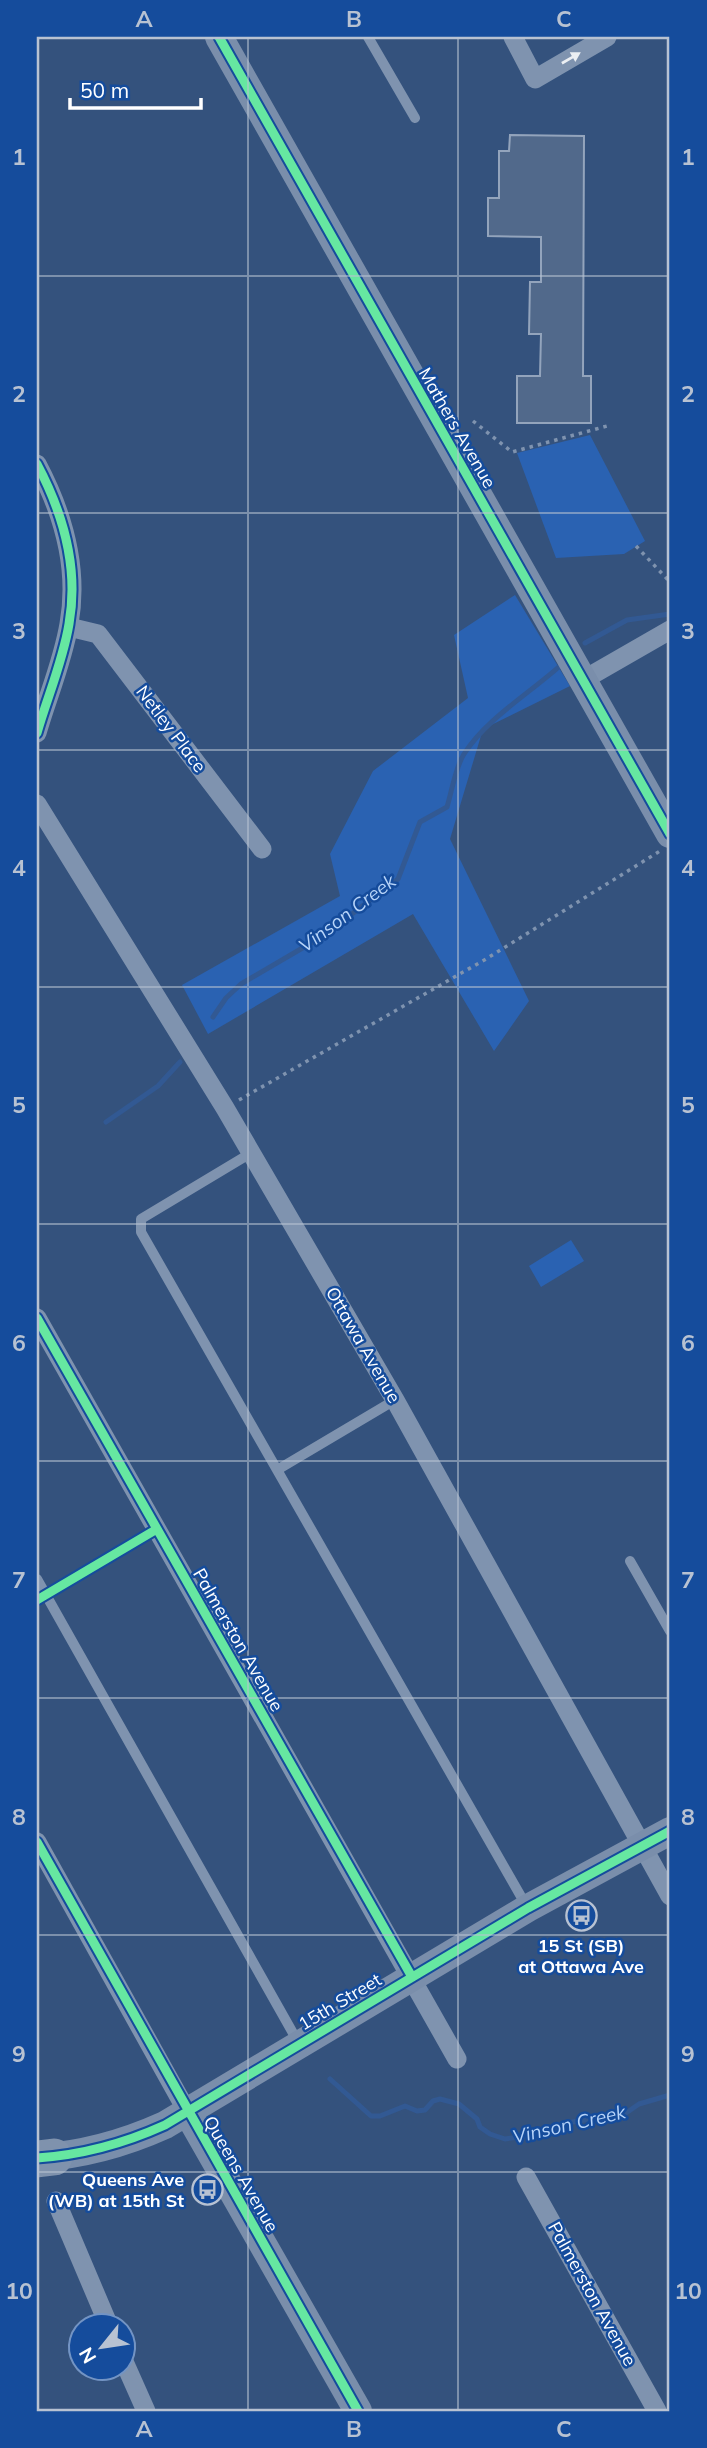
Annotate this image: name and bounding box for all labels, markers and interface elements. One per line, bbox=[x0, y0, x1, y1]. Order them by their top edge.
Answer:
text: A bbox=[135, 4, 153, 33]
text: B bbox=[346, 4, 362, 33]
text: C bbox=[556, 4, 572, 33]
one-way arrow bbox=[561, 52, 580, 64]
scale bar bbox=[70, 66, 201, 110]
text: 50 m bbox=[80, 77, 129, 103]
text: 1 bbox=[12, 142, 26, 171]
text: 1 bbox=[681, 142, 695, 171]
street label: Mathers Avenue bbox=[414, 363, 501, 492]
text: 2 bbox=[12, 379, 26, 408]
text: 2 bbox=[681, 379, 695, 408]
text: 3 bbox=[12, 616, 26, 645]
text: 3 bbox=[681, 616, 695, 645]
street label: Netley Place bbox=[131, 681, 212, 777]
text: 4 bbox=[12, 853, 26, 882]
text: 4 bbox=[681, 853, 695, 882]
water label: Vinson Creek bbox=[294, 868, 401, 957]
text: 5 bbox=[12, 1090, 26, 1119]
text: 5 bbox=[681, 1090, 695, 1119]
street label: Ottawa Avenue bbox=[321, 1282, 406, 1407]
text: 6 bbox=[12, 1328, 26, 1357]
text: 6 bbox=[681, 1328, 695, 1357]
street label: Palmerston Avenue bbox=[188, 1564, 289, 1716]
text: 7 bbox=[12, 1565, 26, 1594]
text: 7 bbox=[681, 1565, 695, 1594]
text: 8 bbox=[12, 1802, 26, 1831]
text: 8 bbox=[681, 1802, 695, 1831]
bus stop icon: 15 St (SB) at Ottawa Ave bbox=[564, 1899, 598, 1933]
place label: 15 St (SB) at Ottawa Ave bbox=[518, 1934, 644, 1978]
street label: 15th Street bbox=[294, 1968, 385, 2035]
text: 9 bbox=[12, 2039, 26, 2068]
text: 9 bbox=[681, 2039, 695, 2068]
water label: Vinson Creek bbox=[510, 2099, 629, 2149]
street label: Queens Avenue bbox=[199, 2111, 284, 2236]
place label: Queens Ave (WB) at 15th St bbox=[48, 2168, 184, 2212]
bus stop icon: Queens Ave (WB) at 15th St bbox=[190, 2173, 224, 2207]
street label: Palmerston Avenue bbox=[543, 2217, 642, 2370]
text: 10 bbox=[5, 2276, 33, 2305]
text: 10 bbox=[674, 2276, 702, 2305]
north arrow bbox=[66, 2312, 136, 2382]
text: N bbox=[73, 2343, 101, 2368]
text: A bbox=[135, 2414, 153, 2443]
text: B bbox=[346, 2414, 362, 2443]
text: C bbox=[556, 2414, 572, 2443]

